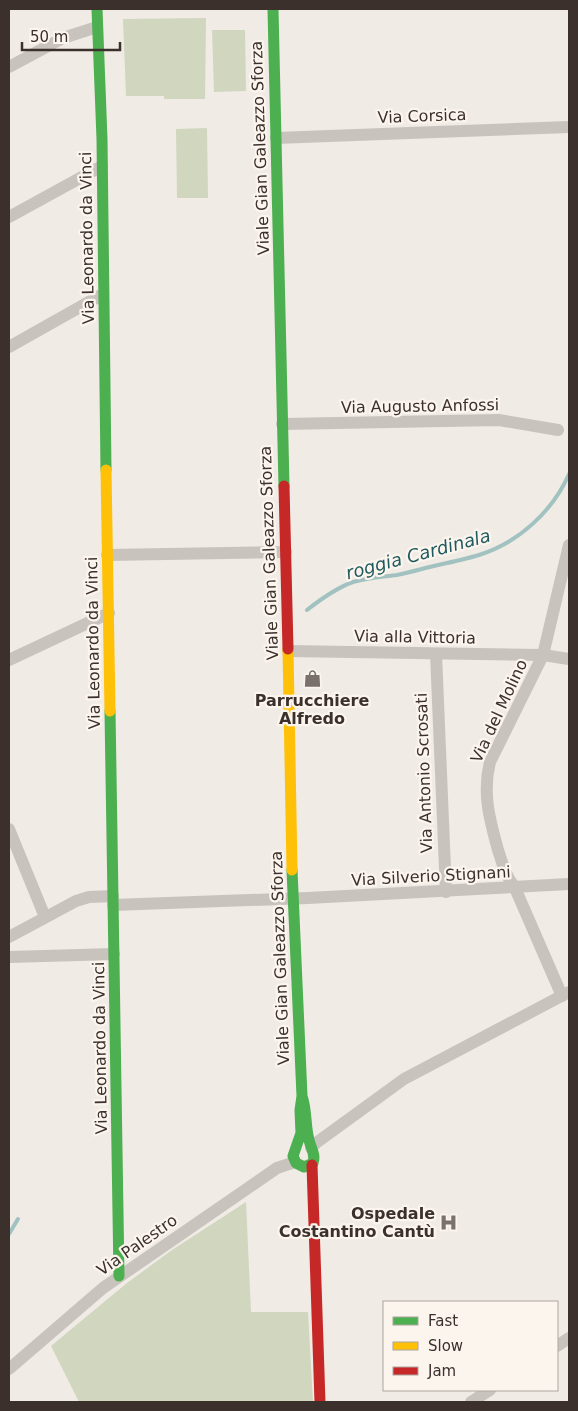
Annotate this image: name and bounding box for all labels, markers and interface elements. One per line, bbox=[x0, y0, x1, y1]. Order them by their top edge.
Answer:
scale bar bbox=[22, 20, 120, 52]
text: 50 m bbox=[30, 28, 68, 46]
street label: Viale Gian Galeazzo Sforza bbox=[247, 41, 273, 255]
street label: Via Corsica bbox=[377, 105, 467, 127]
street label: Via Leonardo da Vinci bbox=[76, 151, 98, 325]
street label: Via Augusto Anfossi bbox=[341, 395, 499, 417]
street label: Viale Gian Galeazzo Sforza bbox=[256, 446, 282, 660]
water label: roggia Cardinala bbox=[343, 525, 493, 583]
street label: Via Leonardo da Vinci bbox=[82, 556, 104, 730]
street label: Via alla Vittoria bbox=[354, 626, 476, 648]
street label: Via del Molino bbox=[467, 656, 531, 766]
shop icon: Parrucchiere Alfredo bbox=[302, 668, 322, 688]
place label: Parrucchiere Alfredo bbox=[255, 691, 370, 728]
street label: Via Antonio Scrosati bbox=[412, 693, 436, 853]
street label: Viale Gian Galeazzo Sforza bbox=[267, 851, 293, 1065]
street label: Via Silverio Stignani bbox=[351, 862, 511, 890]
street label: Via Leonardo da Vinci bbox=[89, 961, 111, 1135]
place label: Ospedale Costantino Cantù bbox=[279, 1204, 435, 1241]
street label: Via Palestro bbox=[93, 1210, 181, 1280]
hospital icon: Ospedale Costantino Cantù bbox=[439, 1212, 459, 1232]
legend bbox=[383, 1301, 558, 1391]
text: Fast bbox=[428, 1312, 458, 1330]
text: Slow bbox=[428, 1337, 463, 1355]
text: Jam bbox=[427, 1362, 456, 1380]

